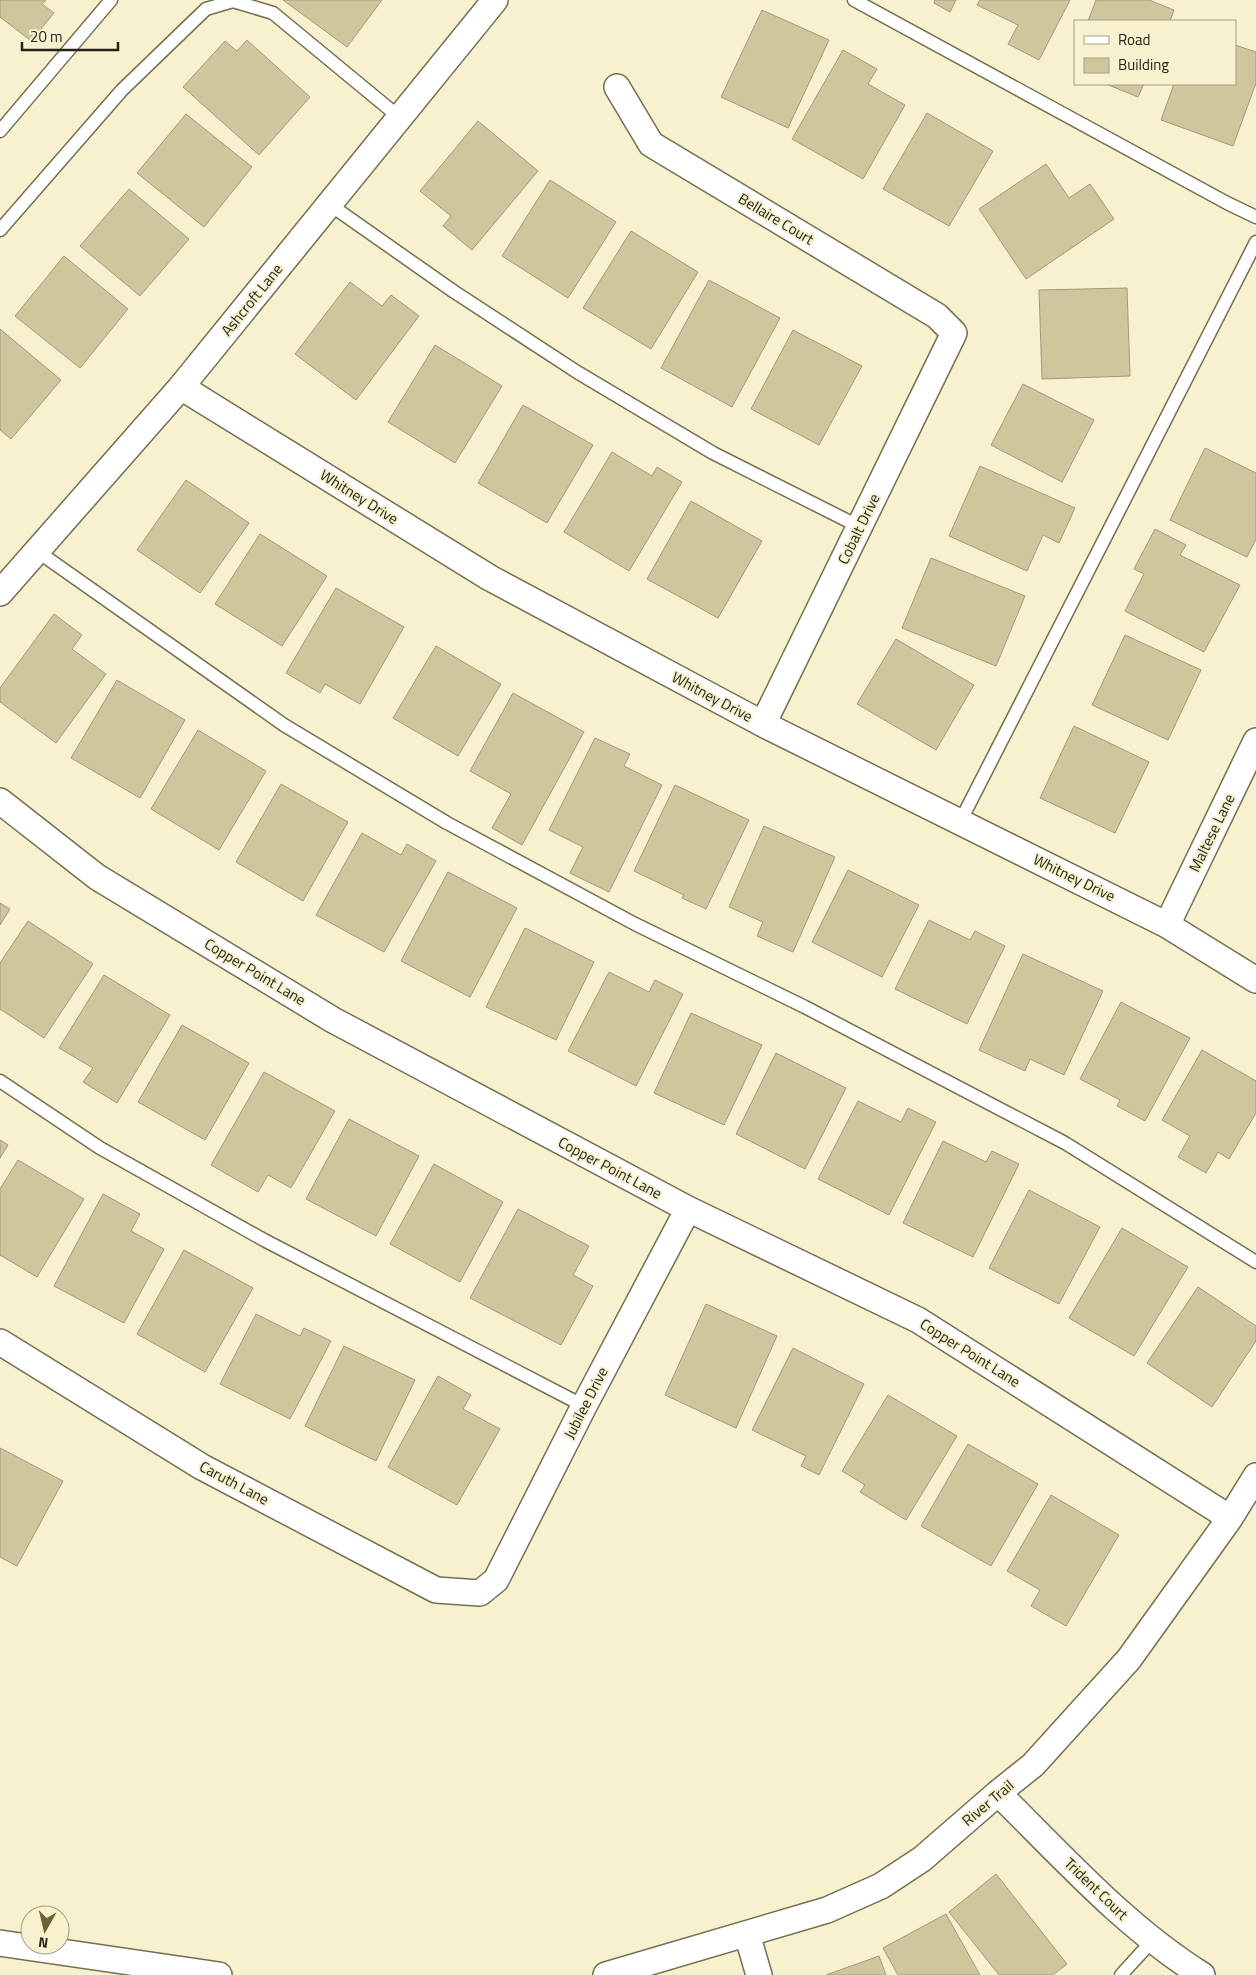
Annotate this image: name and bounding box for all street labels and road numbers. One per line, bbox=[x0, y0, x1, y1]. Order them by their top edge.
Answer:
street label: Bellaire Court bbox=[734, 187, 819, 251]
street label: Ashcroft Lane bbox=[215, 259, 288, 341]
street label: Whitney Drive bbox=[316, 463, 403, 530]
street label: Cobalt Drive bbox=[832, 490, 886, 568]
street label: Whitney Drive bbox=[668, 666, 757, 728]
street label: Maltese Lane bbox=[1183, 790, 1240, 876]
street label: Whitney Drive bbox=[1029, 848, 1119, 907]
street label: Copper Point Lane bbox=[200, 932, 310, 1011]
street label: Copper Point Lane bbox=[554, 1130, 666, 1205]
street label: Copper Point Lane bbox=[916, 1312, 1025, 1393]
street label: Jubilee Drive bbox=[558, 1363, 614, 1443]
street label: Caruth Lane bbox=[195, 1455, 273, 1511]
street label: River Trail bbox=[957, 1774, 1019, 1831]
street label: Trident Court bbox=[1059, 1852, 1134, 1926]

